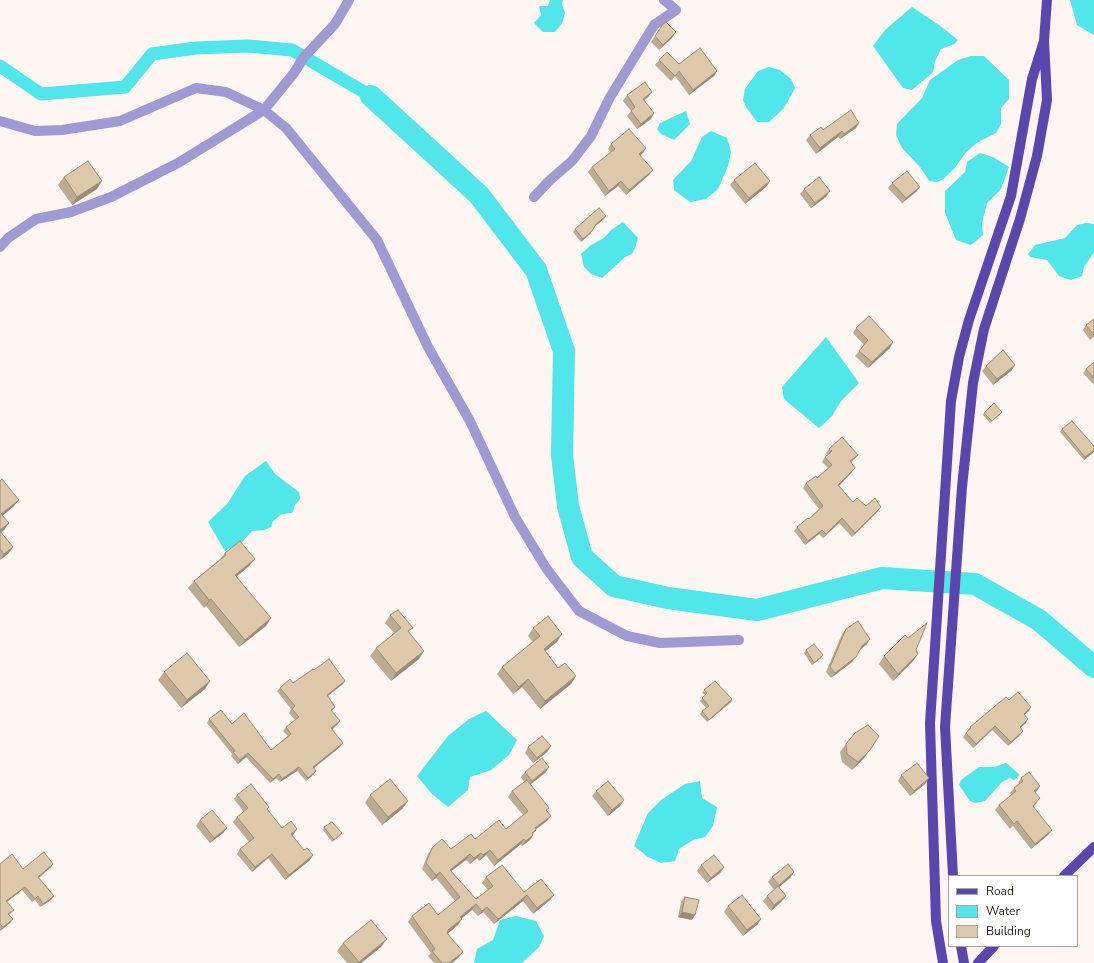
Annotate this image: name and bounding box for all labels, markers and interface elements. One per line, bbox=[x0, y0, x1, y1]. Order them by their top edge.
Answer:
legend bbox=[948, 875, 1078, 947]
text: Road bbox=[986, 883, 1014, 899]
text: Water bbox=[986, 903, 1020, 919]
text: Building bbox=[986, 923, 1031, 939]

